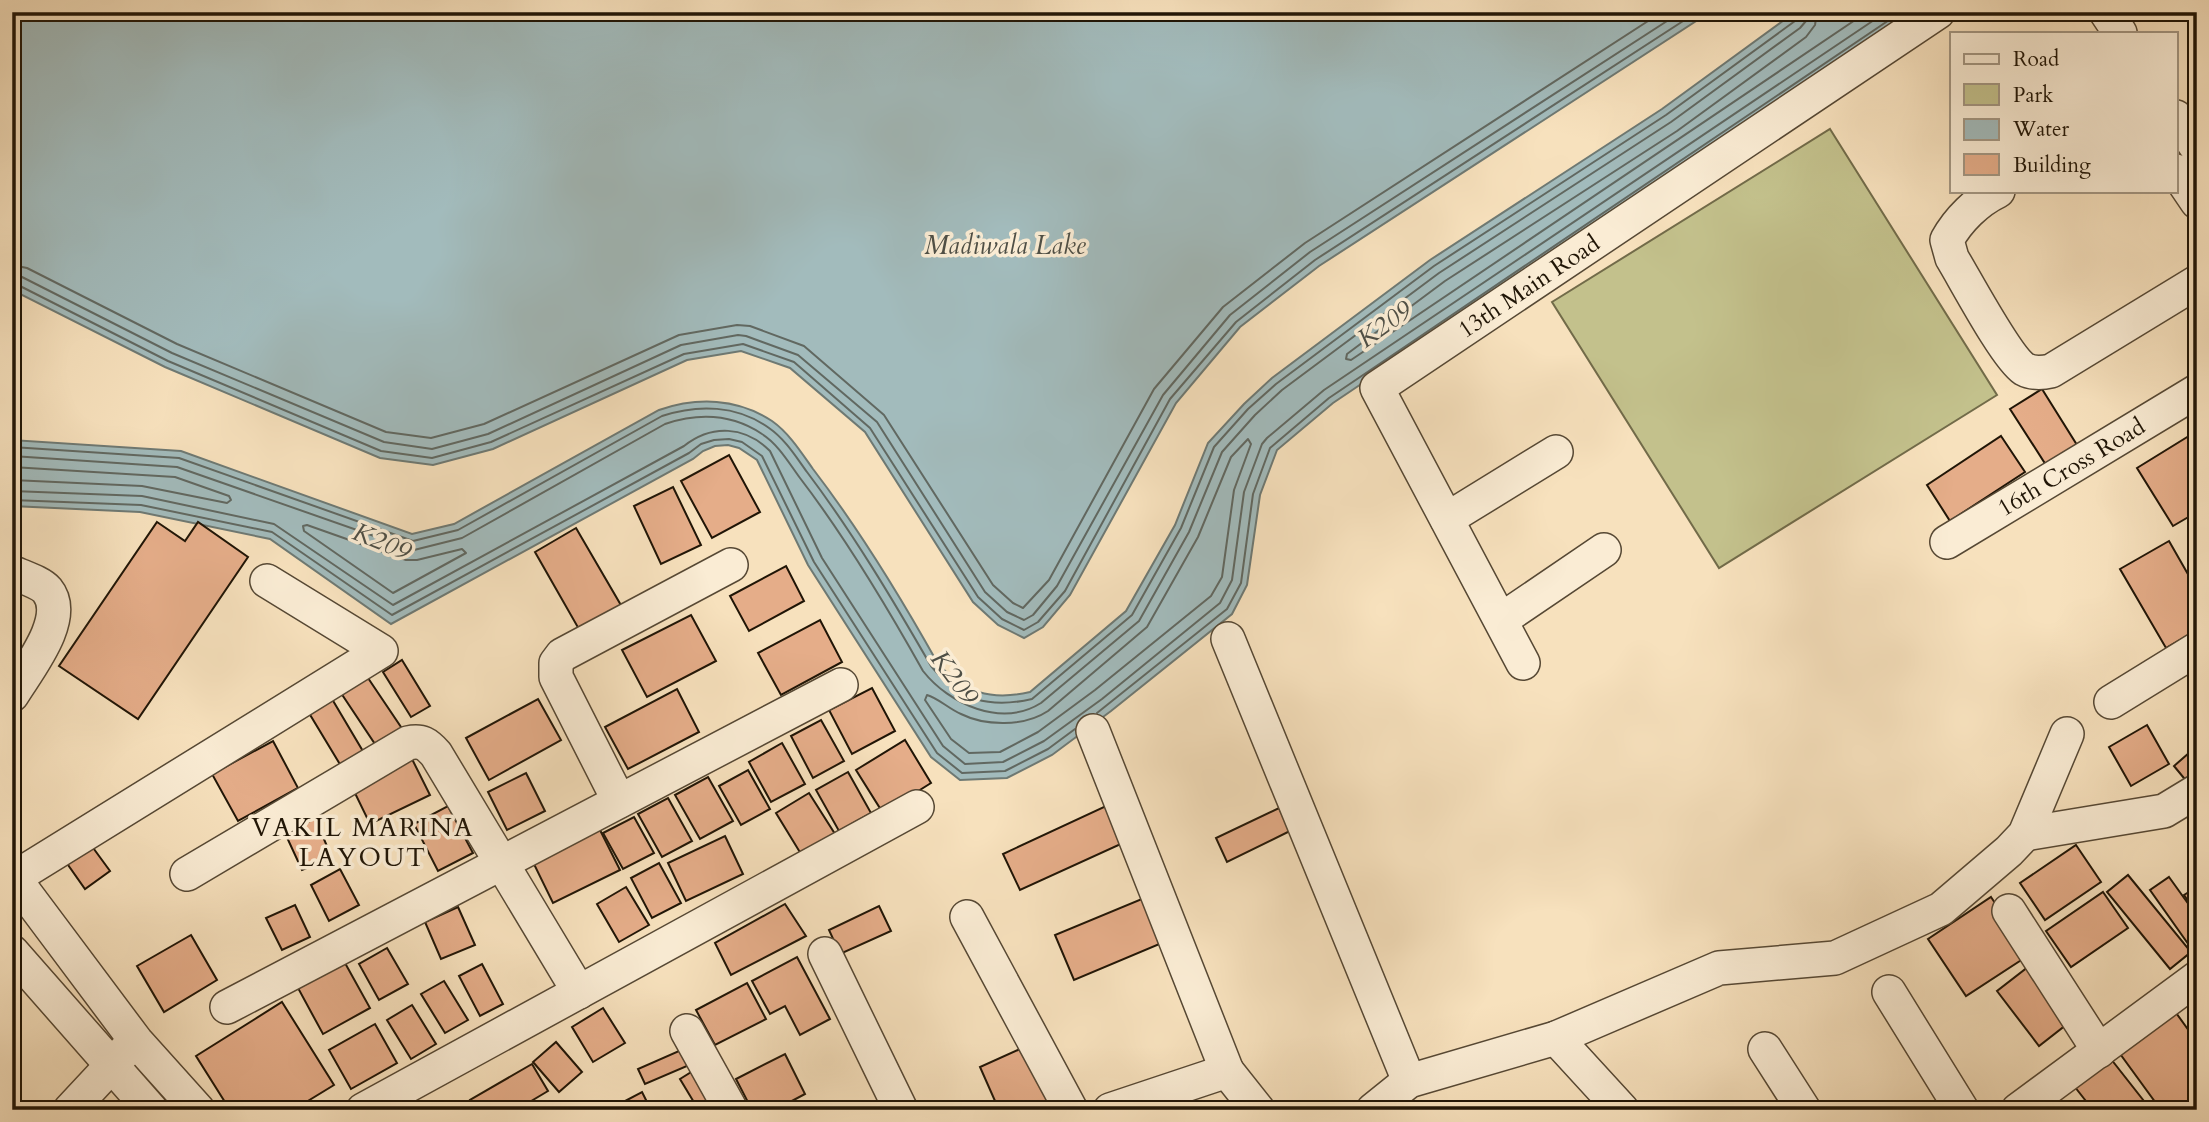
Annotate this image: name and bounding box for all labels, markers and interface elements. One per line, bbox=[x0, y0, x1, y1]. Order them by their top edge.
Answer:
legend bbox=[1950, 32, 2178, 192]
text: Road bbox=[2013, 45, 2059, 74]
text: Park bbox=[2013, 81, 2054, 110]
text: Water bbox=[2012, 115, 2069, 144]
text: Building bbox=[2013, 151, 2091, 180]
street label: 13th Main Road bbox=[1452, 227, 1607, 346]
water label: Madiwala Lake bbox=[924, 228, 1087, 263]
water label: K209 bbox=[1350, 292, 1420, 356]
street label: 16th Cross Road bbox=[1991, 410, 2152, 525]
water label: K209 bbox=[348, 514, 418, 570]
water label: K209 bbox=[923, 643, 988, 713]
district label: VAKIL MARINA LAYOUT bbox=[251, 810, 475, 875]

